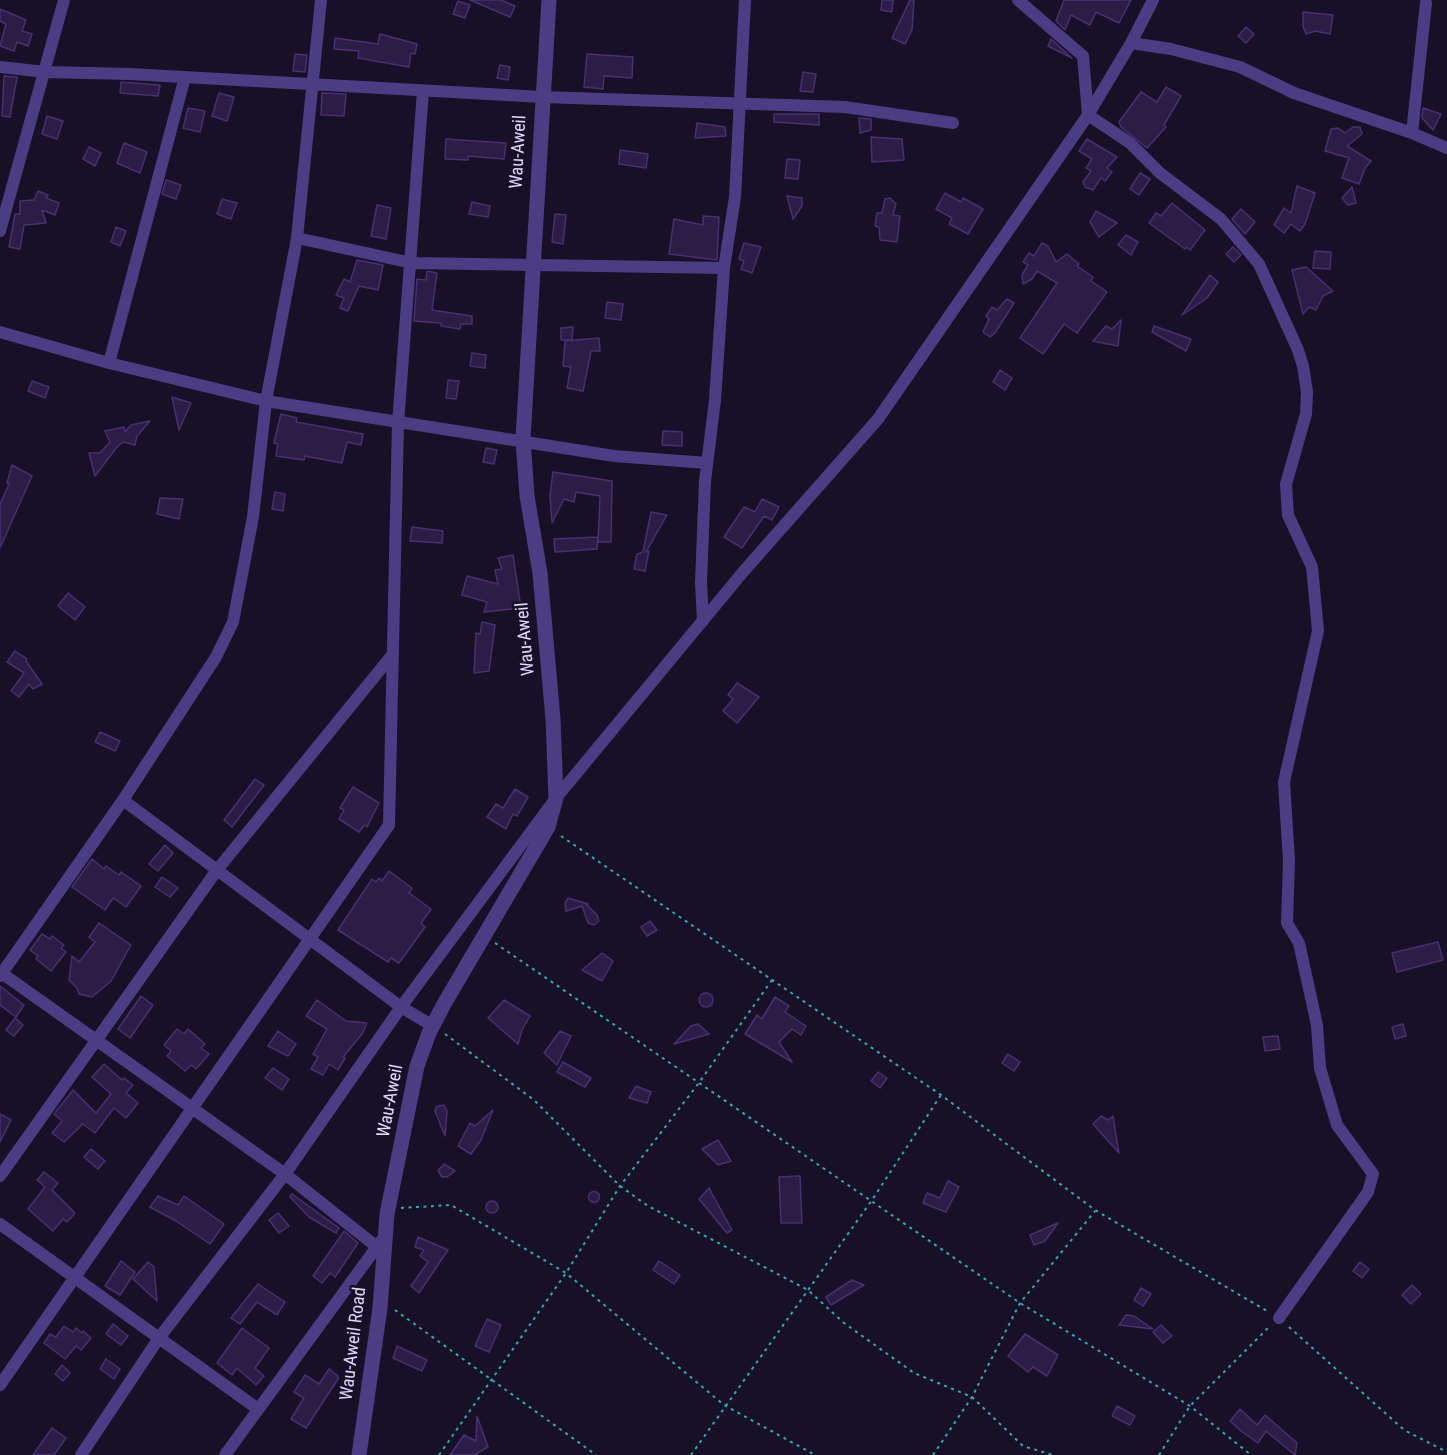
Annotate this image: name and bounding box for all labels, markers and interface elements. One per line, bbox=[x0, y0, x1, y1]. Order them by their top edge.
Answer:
street label: Wau-Aweil bbox=[506, 115, 532, 189]
street label: Wau-Aweil bbox=[512, 601, 540, 677]
street label: Wau-Aweil bbox=[373, 1063, 409, 1139]
street label: Wau-Aweil Road bbox=[336, 1286, 372, 1402]

